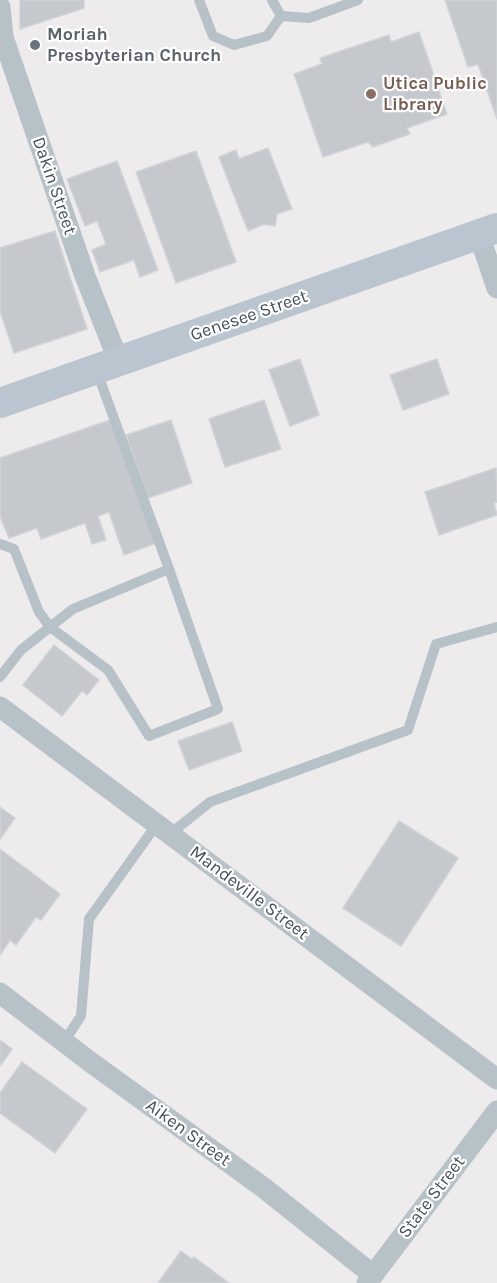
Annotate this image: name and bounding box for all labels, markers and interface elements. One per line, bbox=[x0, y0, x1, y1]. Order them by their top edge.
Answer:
place label: Moriah Presbyterian Church bbox=[47, 24, 221, 66]
marker: Moriah Presbyterian Church bbox=[28, 38, 42, 52]
place label: Utica Public Library bbox=[383, 73, 487, 116]
marker: Utica Public Library bbox=[364, 87, 378, 101]
street label: Dakin Street bbox=[27, 134, 81, 238]
street label: Genesee Street bbox=[188, 286, 310, 346]
street label: Mandeville Street bbox=[185, 841, 313, 945]
street label: Aiken Street bbox=[141, 1095, 235, 1171]
street label: State Street bbox=[394, 1152, 470, 1242]

